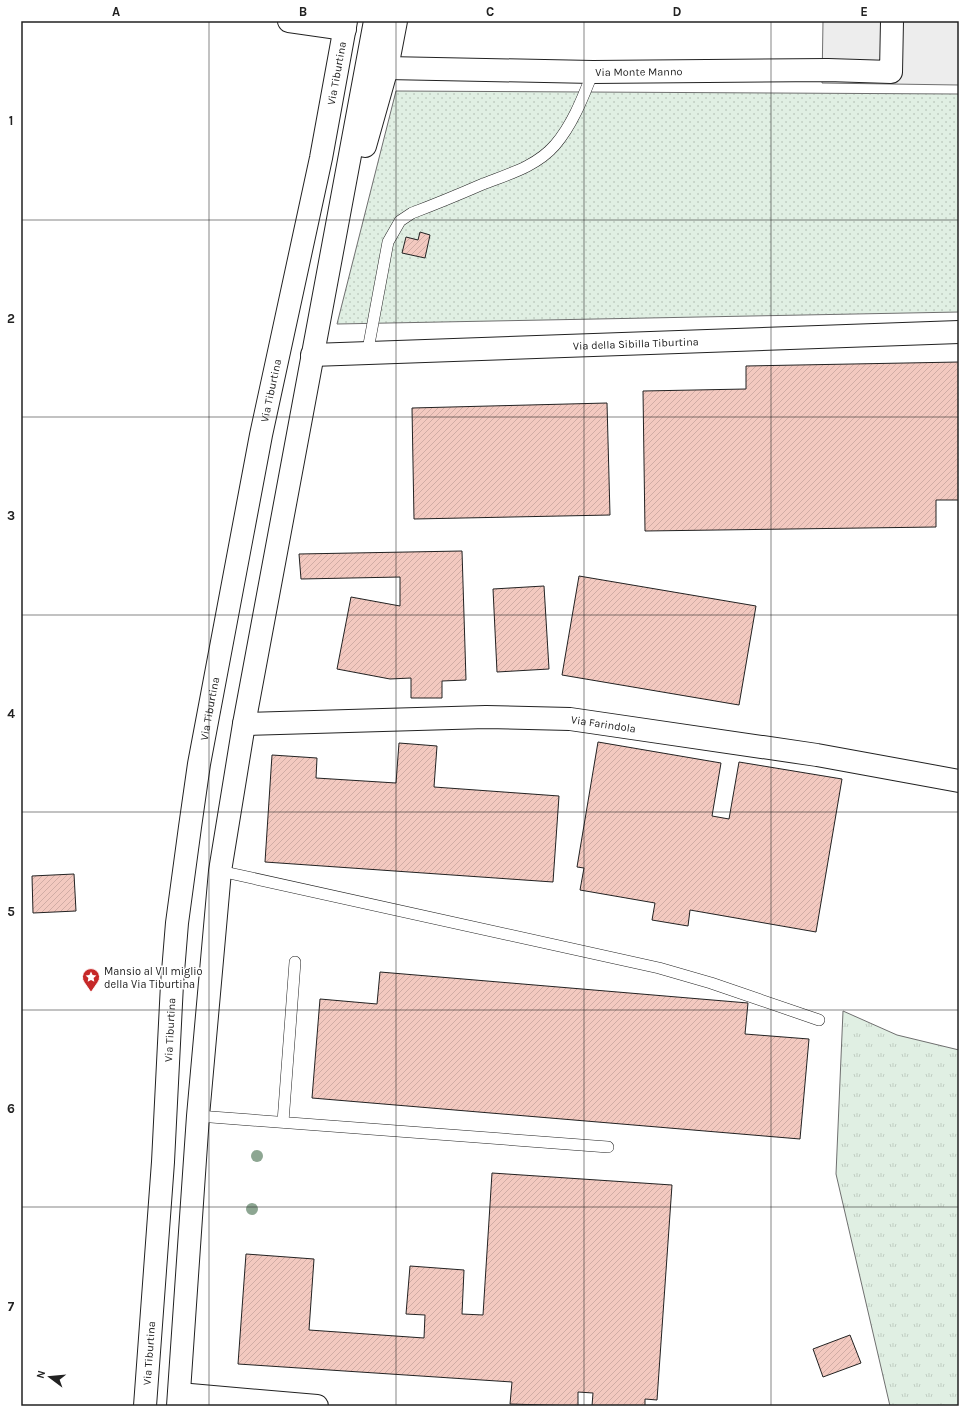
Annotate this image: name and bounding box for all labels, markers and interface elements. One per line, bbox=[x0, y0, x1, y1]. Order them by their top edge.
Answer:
text: A bbox=[112, 4, 120, 19]
text: B bbox=[299, 4, 307, 19]
text: C bbox=[486, 4, 494, 19]
text: D bbox=[673, 4, 682, 19]
text: E bbox=[860, 4, 868, 19]
street label: Via Tiburtina bbox=[325, 41, 349, 106]
street label: Via Monte Manno bbox=[595, 65, 683, 79]
text: 1 bbox=[9, 113, 13, 128]
text: 2 bbox=[7, 311, 15, 326]
street label: Via della Sibilla Tiburtina bbox=[573, 335, 699, 353]
street label: Via Tiburtina bbox=[258, 358, 284, 423]
text: 3 bbox=[7, 508, 15, 523]
street label: Via Tiburtina bbox=[198, 676, 222, 741]
text: 4 bbox=[7, 706, 15, 721]
street label: Via Farindola bbox=[570, 713, 637, 736]
text: 5 bbox=[7, 904, 15, 919]
place label: Mansio al VII miglio della Via Tiburtina bbox=[104, 965, 203, 991]
place icon: Mansio al VII miglio della Via Tiburtina bbox=[81, 967, 101, 992]
street label: Via Tiburtina bbox=[162, 997, 178, 1062]
text: 6 bbox=[7, 1101, 15, 1116]
text: 7 bbox=[8, 1299, 15, 1314]
street label: Via Tiburtina bbox=[141, 1321, 158, 1386]
north arrow bbox=[30, 1357, 70, 1397]
text: N bbox=[34, 1369, 48, 1380]

